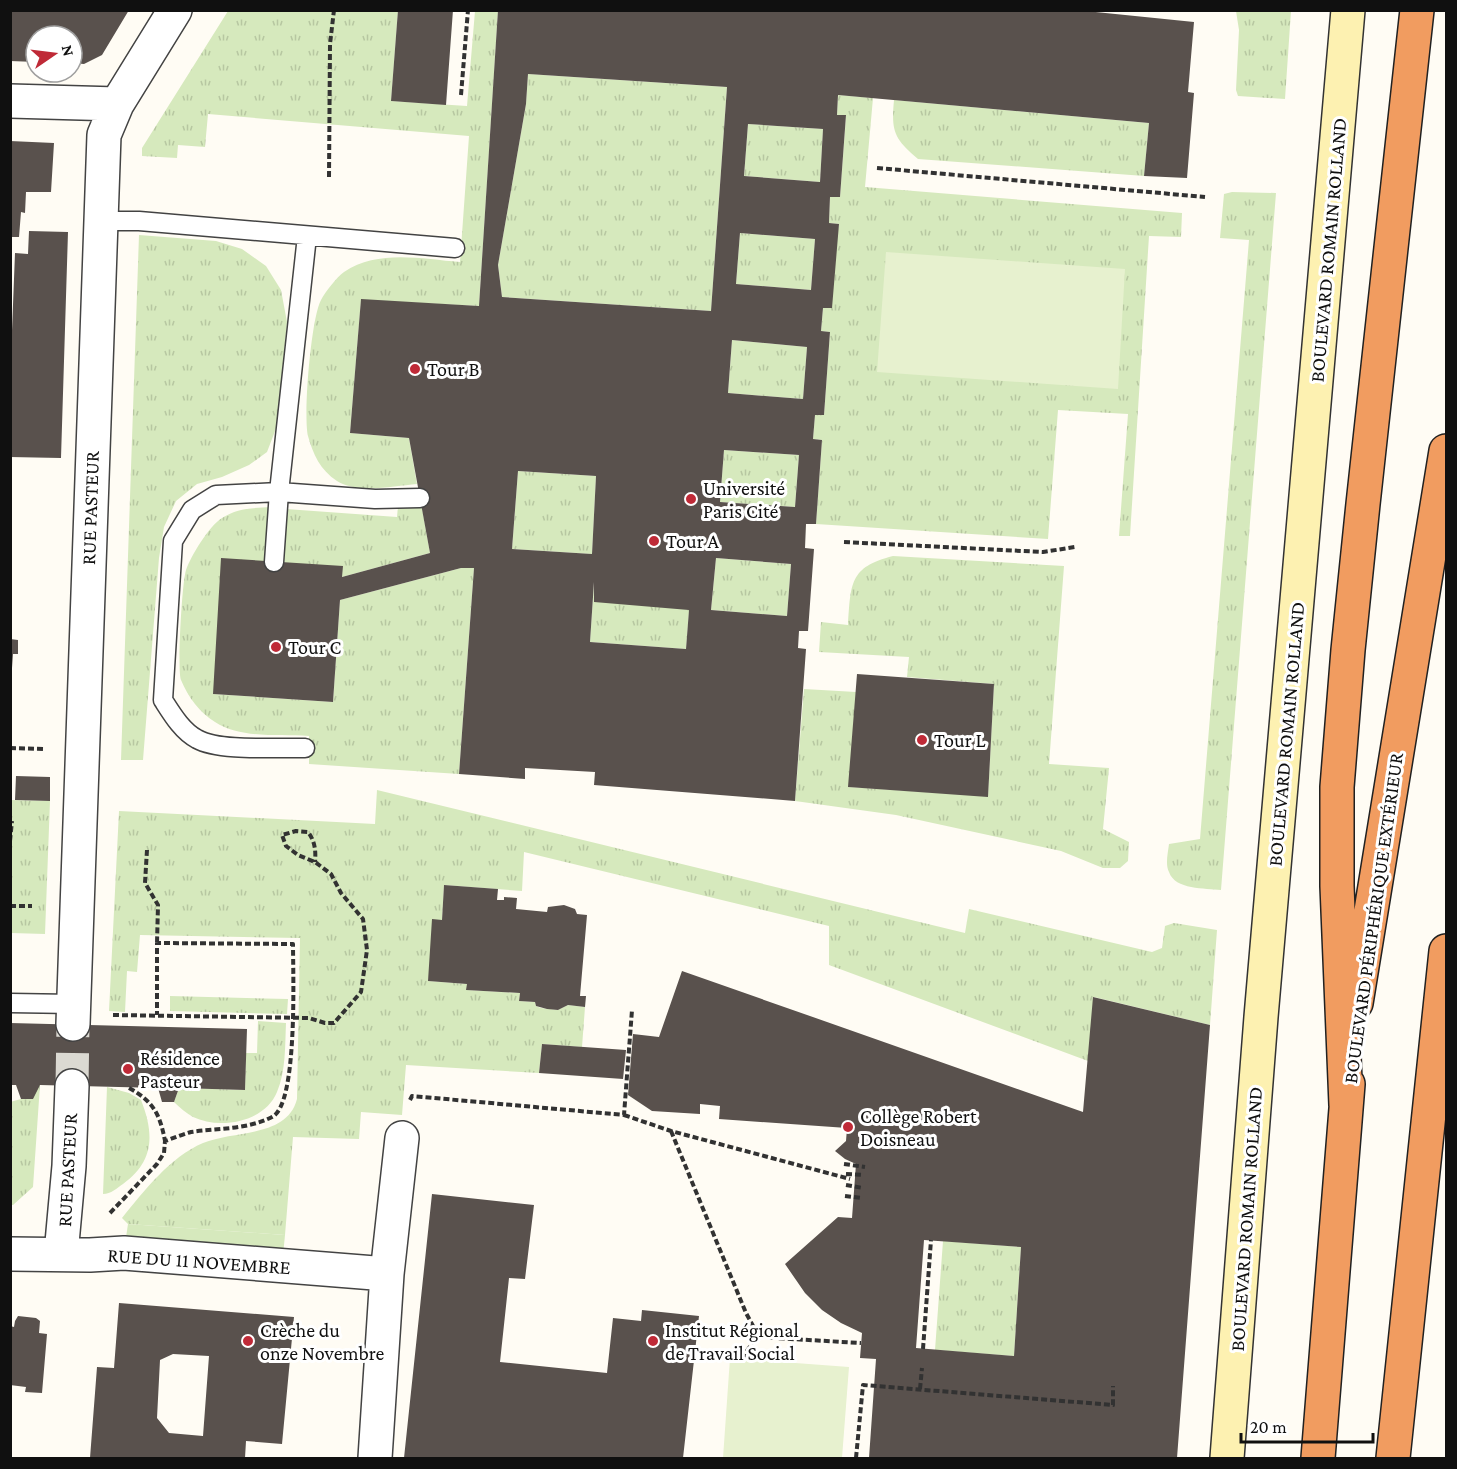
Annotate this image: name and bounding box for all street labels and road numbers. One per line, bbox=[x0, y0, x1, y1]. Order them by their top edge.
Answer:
street label: BOULEVARD ROMAIN ROLLAND bbox=[1305, 117, 1351, 383]
street label: RUE PASTEUR bbox=[77, 450, 103, 565]
street label: BOULEVARD ROMAIN ROLLAND bbox=[1263, 601, 1309, 867]
street label: BOULEVARD PÉRIPHÉRIQUE EXTÉRIEUR bbox=[1339, 750, 1407, 1085]
street label: BOULEVARD ROMAIN ROLLAND bbox=[1226, 1086, 1266, 1352]
street label: RUE PASTEUR bbox=[53, 1112, 81, 1227]
street label: RUE DU 11 NOVEMBRE bbox=[107, 1244, 291, 1278]

